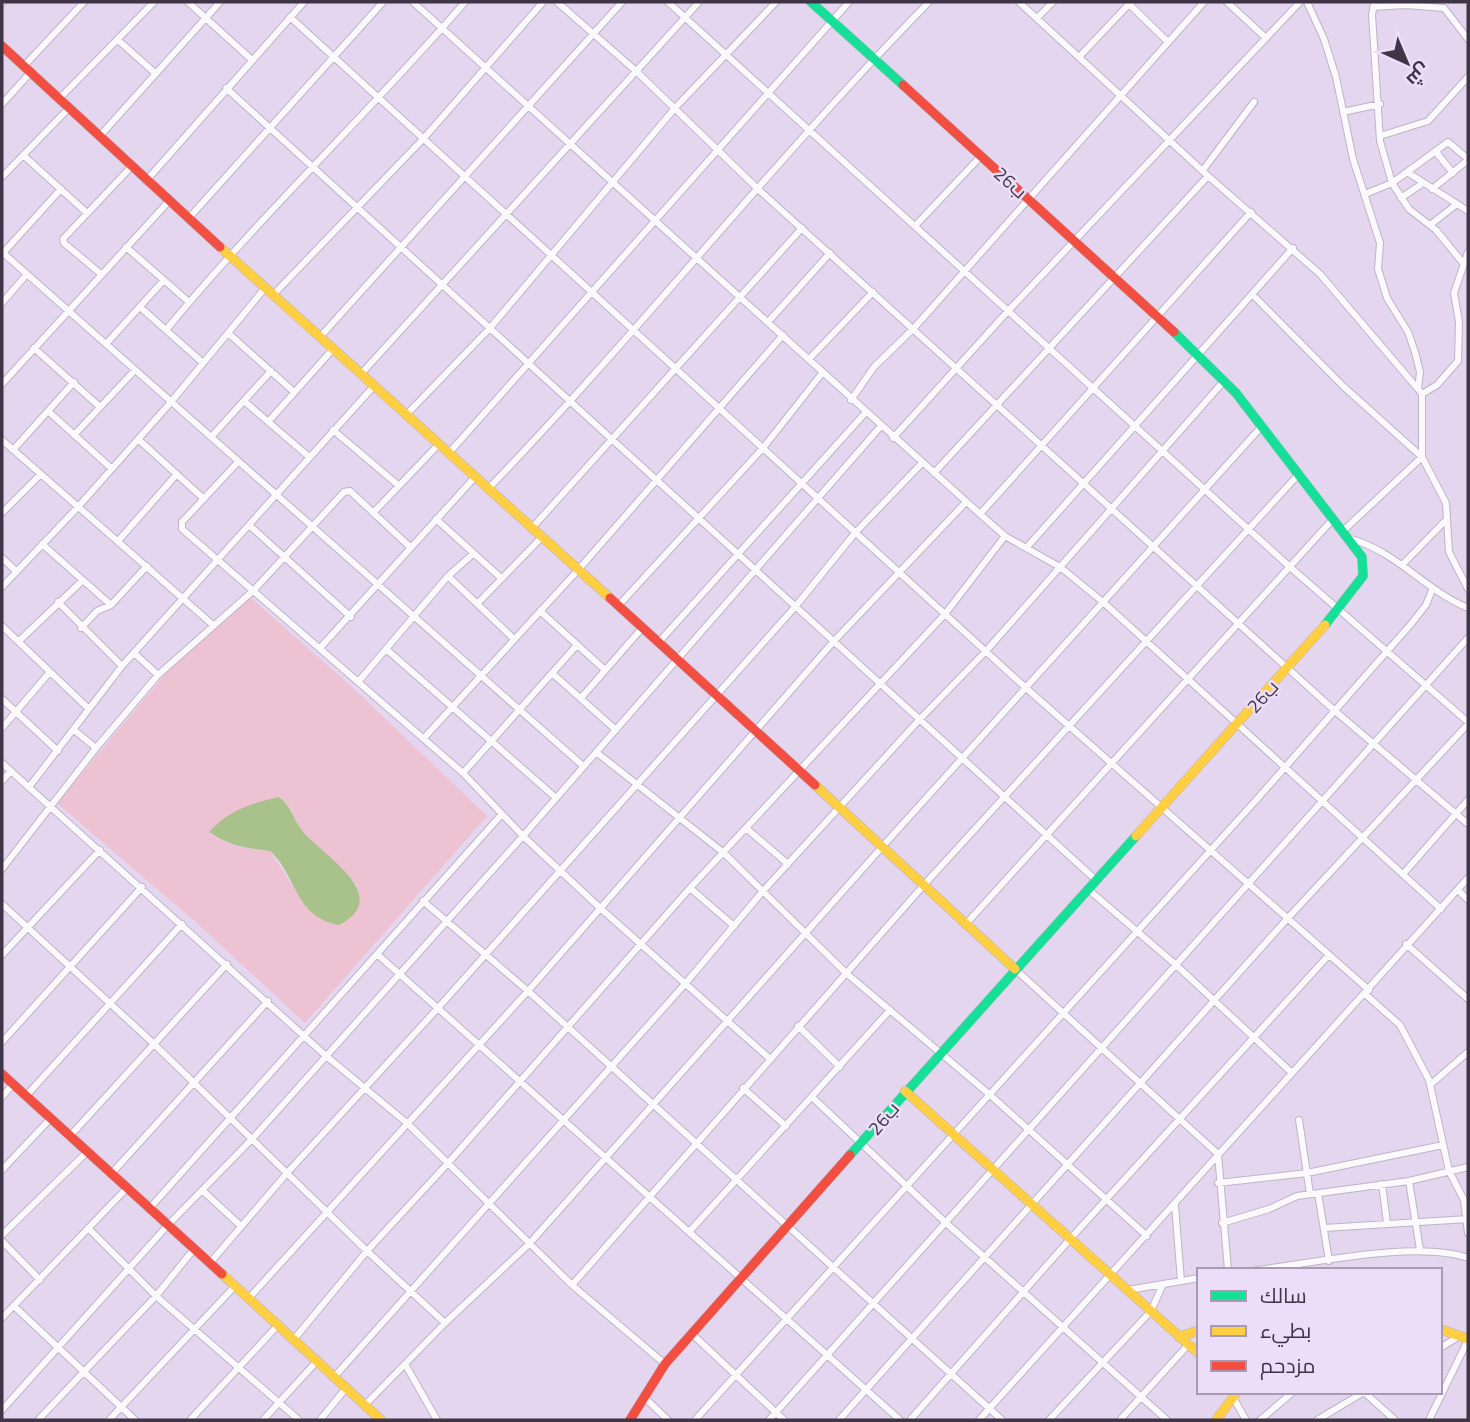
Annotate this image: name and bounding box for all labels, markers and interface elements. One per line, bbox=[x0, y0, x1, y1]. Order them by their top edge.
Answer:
north arrow bbox=[1372, 28, 1442, 98]
text: ش bbox=[1400, 57, 1438, 94]
street label: 26ب bbox=[988, 159, 1034, 205]
street label: 26ب bbox=[1239, 673, 1285, 719]
street label: 26ب bbox=[860, 1095, 906, 1141]
legend bbox=[1197, 1268, 1442, 1394]
text: سالك bbox=[1260, 1279, 1307, 1311]
text: بطيء bbox=[1260, 1314, 1311, 1347]
text: مزدحم bbox=[1260, 1349, 1315, 1381]

